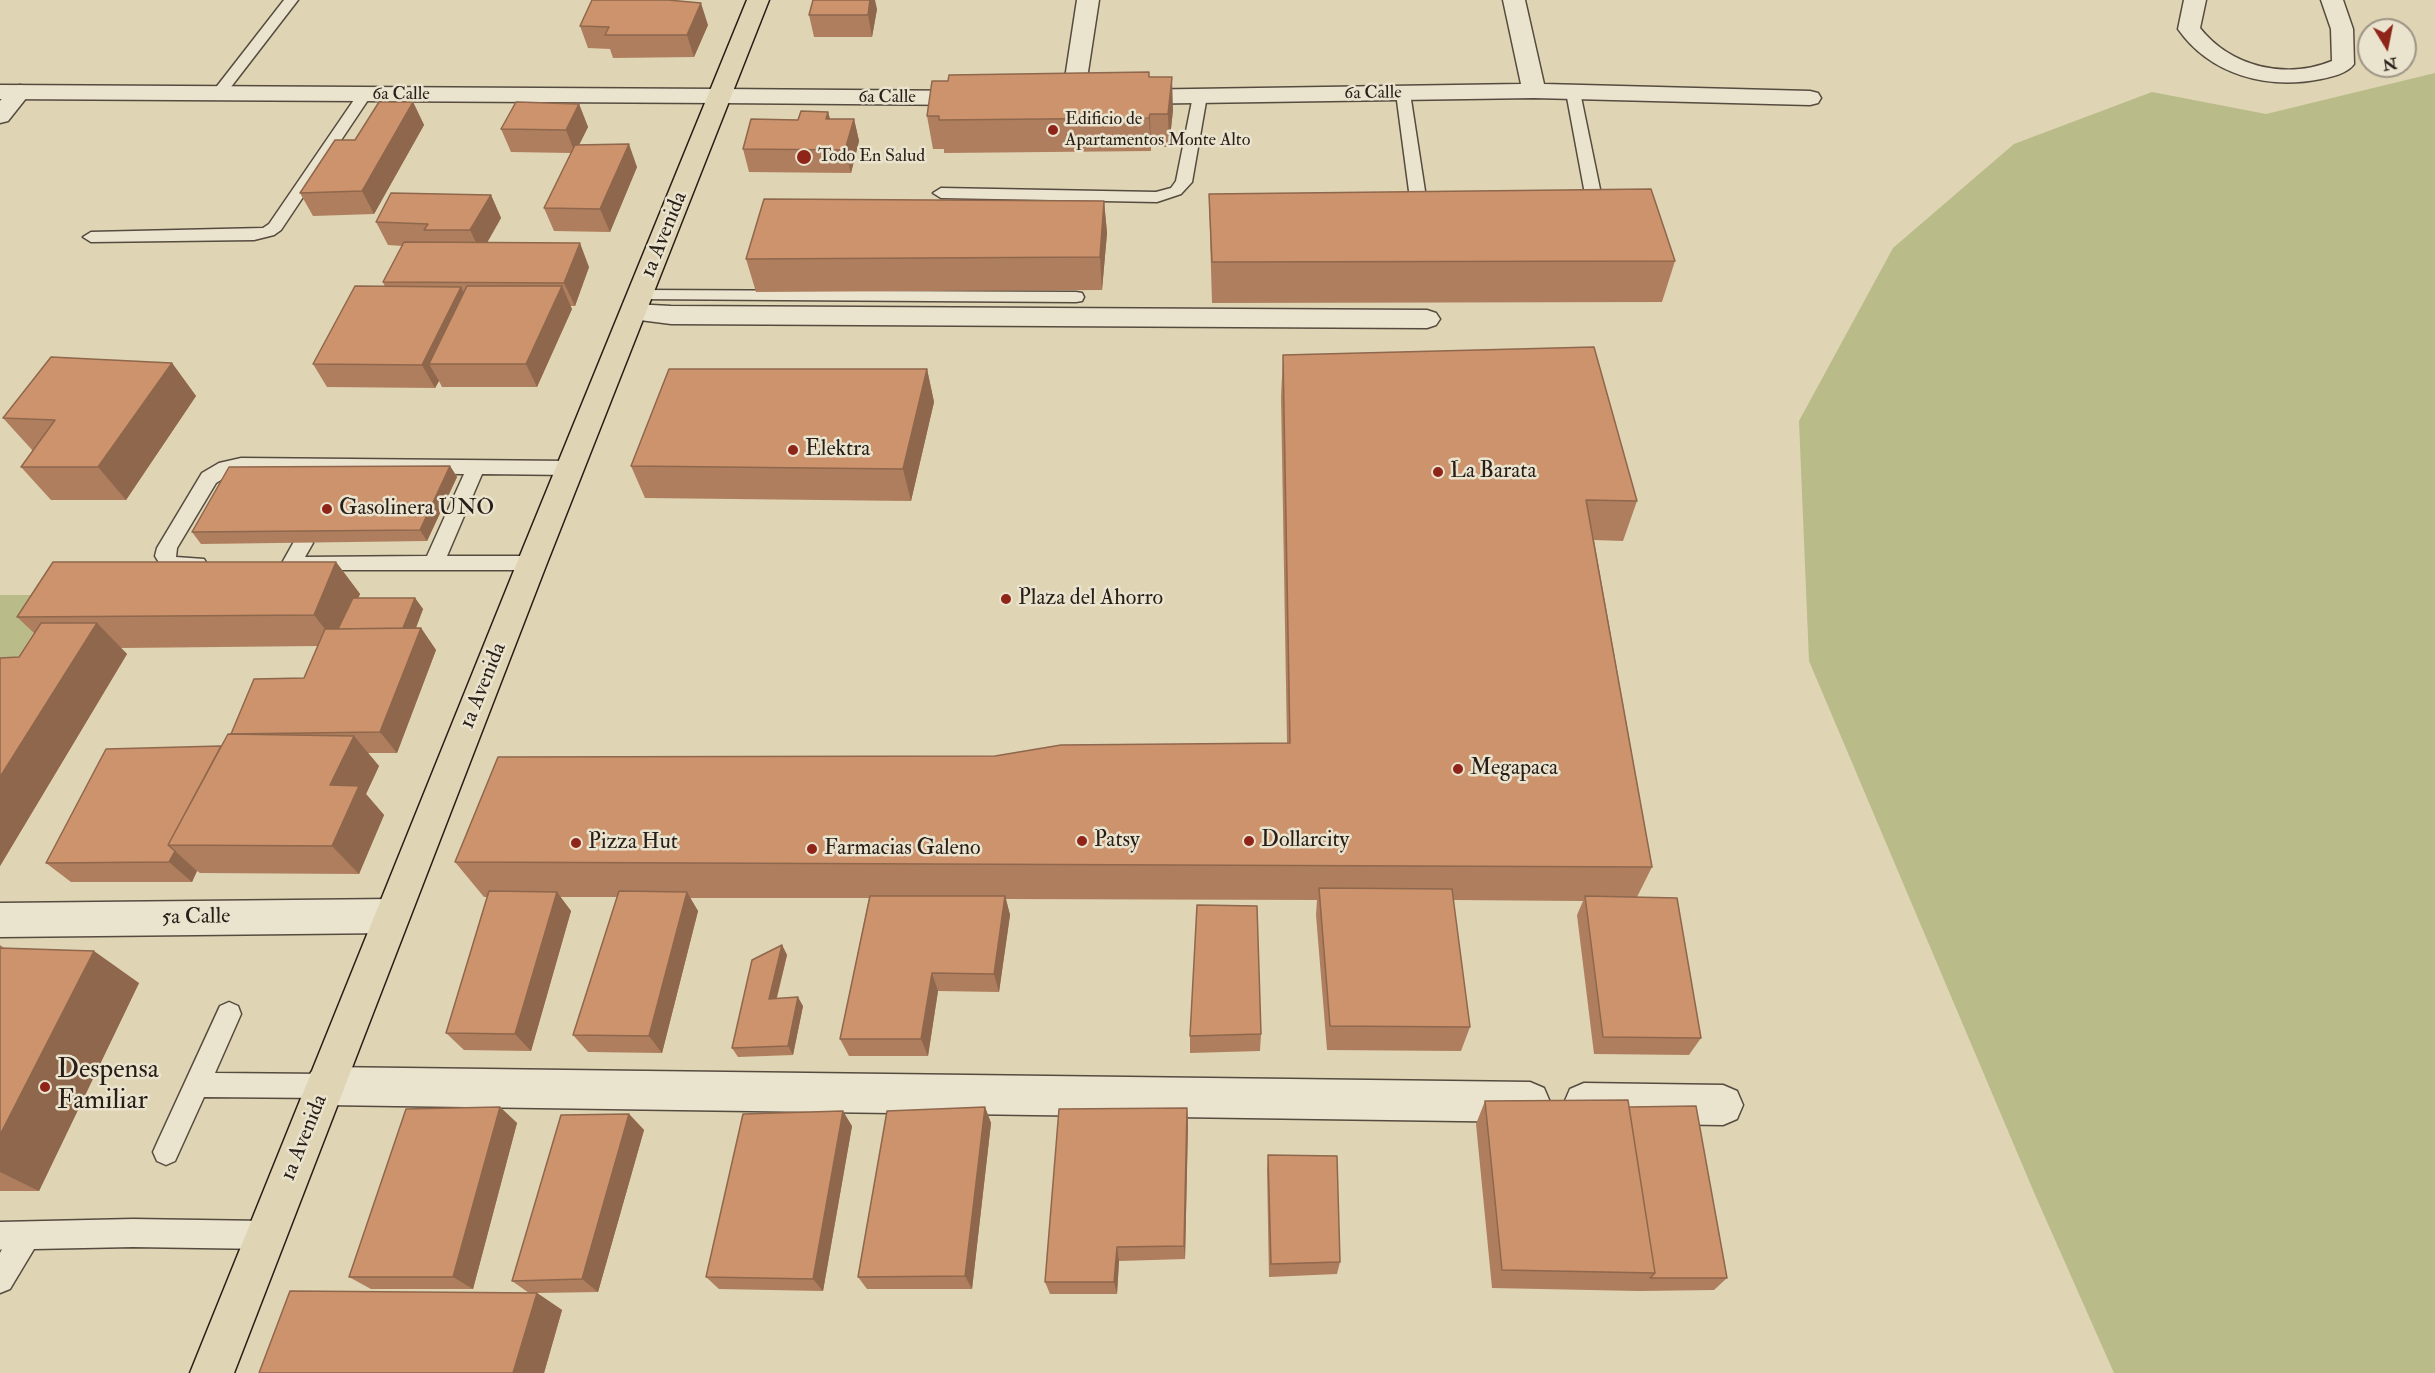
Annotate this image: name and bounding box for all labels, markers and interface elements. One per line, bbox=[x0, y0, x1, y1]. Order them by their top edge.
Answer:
north arrow bbox=[2357, 18, 2417, 78]
text: N bbox=[2381, 53, 2399, 75]
street label: 6a Calle bbox=[1344, 83, 1402, 105]
street label: 6a Calle bbox=[372, 84, 430, 106]
street label: 6a Calle bbox=[858, 87, 916, 109]
place label: Edificio de Apartamentos Monte Alto bbox=[1065, 109, 1250, 152]
marker: Edificio de Apartamentos Monte Alto bbox=[1046, 123, 1060, 137]
place label: Todo En Salud bbox=[818, 146, 925, 168]
marker: Todo En Salud bbox=[795, 148, 813, 166]
street label: 1a Avenida bbox=[636, 188, 694, 282]
place label: Elektra bbox=[805, 437, 870, 463]
marker: Elektra bbox=[786, 443, 800, 457]
place label: La Barata bbox=[1450, 459, 1536, 485]
marker: La Barata bbox=[1431, 465, 1445, 479]
place label: Gasolinera UNO bbox=[339, 496, 494, 522]
marker: Gasolinera UNO bbox=[320, 502, 334, 516]
place label: Plaza del Ahorro bbox=[1018, 586, 1163, 612]
marker: Plaza del Ahorro bbox=[999, 592, 1013, 606]
street label: 1a Avenida bbox=[455, 639, 513, 733]
place label: Megapaca bbox=[1470, 756, 1558, 782]
marker: Megapaca bbox=[1451, 762, 1465, 776]
place label: Patsy bbox=[1094, 828, 1140, 854]
place label: Dollarcity bbox=[1261, 828, 1349, 854]
place label: Pizza Hut bbox=[588, 830, 678, 856]
marker: Patsy bbox=[1075, 834, 1089, 848]
marker: Dollarcity bbox=[1242, 834, 1256, 848]
marker: Pizza Hut bbox=[569, 836, 583, 850]
place label: Farmacias Galeno bbox=[824, 836, 981, 862]
marker: Farmacias Galeno bbox=[805, 842, 819, 856]
street label: 5a Calle bbox=[161, 904, 231, 932]
place label: Despensa Familiar bbox=[57, 1055, 159, 1118]
marker: Despensa Familiar bbox=[38, 1080, 52, 1094]
street label: 1a Avenida bbox=[276, 1091, 334, 1185]

